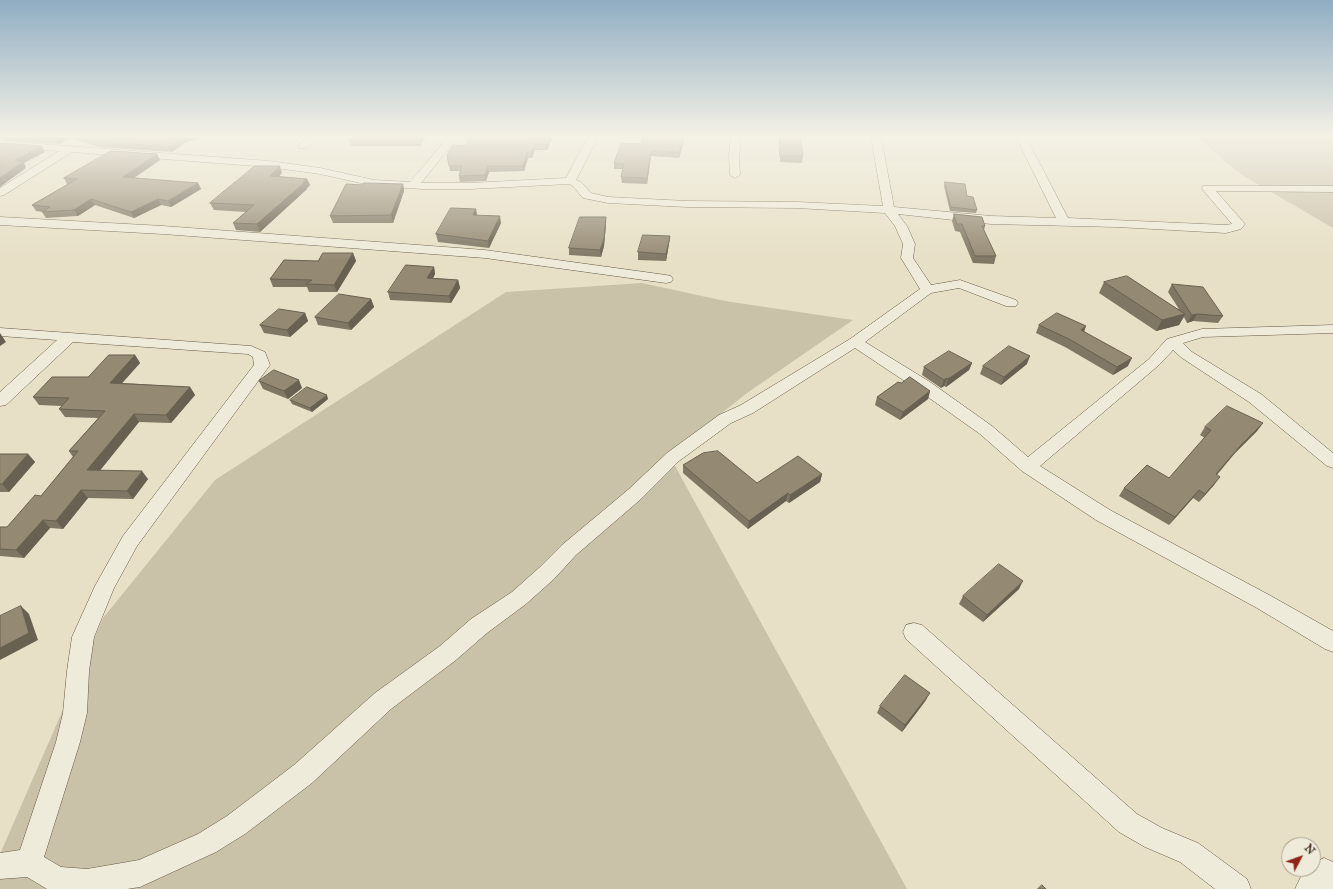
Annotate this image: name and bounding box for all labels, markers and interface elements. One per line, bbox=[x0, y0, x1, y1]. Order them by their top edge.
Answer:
north arrow bbox=[1281, 837, 1321, 877]
text: N bbox=[1302, 842, 1318, 857]

